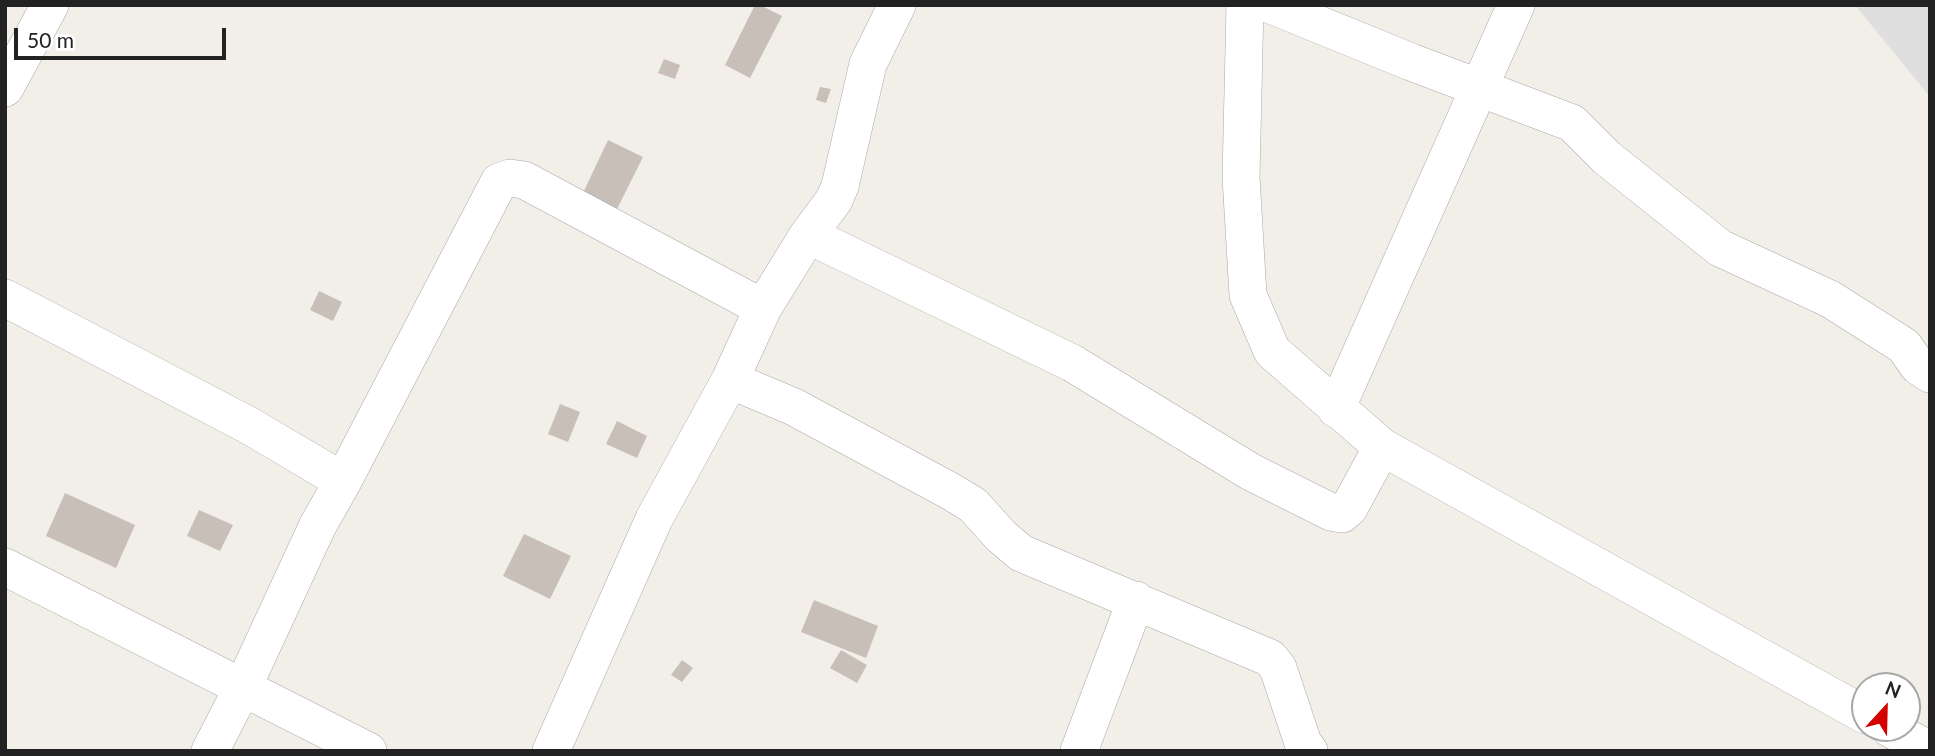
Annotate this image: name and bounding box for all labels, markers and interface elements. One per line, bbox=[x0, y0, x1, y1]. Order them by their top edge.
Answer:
scale bar bbox=[18, 14, 229, 58]
text: 50 m bbox=[27, 27, 74, 52]
north arrow bbox=[1851, 672, 1921, 742]
text: N bbox=[1882, 676, 1904, 702]

